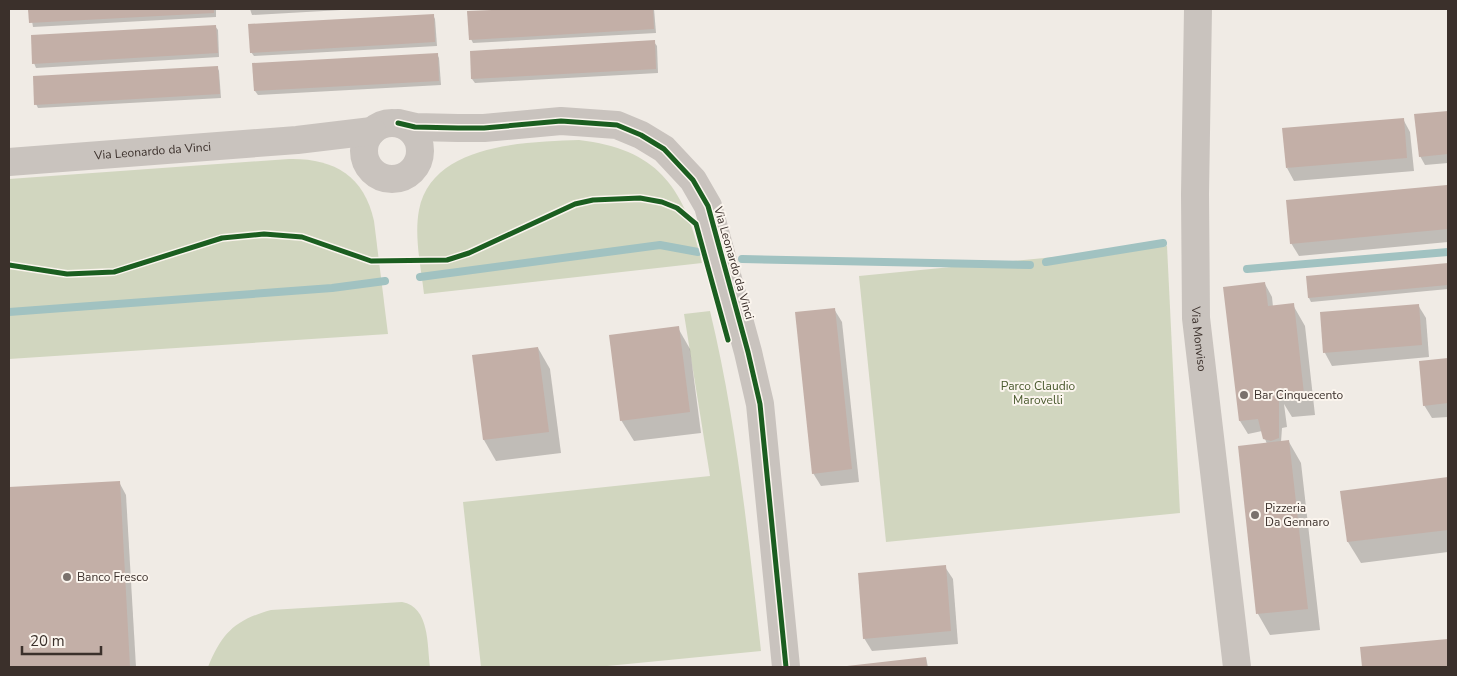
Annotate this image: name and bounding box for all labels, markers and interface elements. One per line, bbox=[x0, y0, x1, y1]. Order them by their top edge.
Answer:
street label: Via Leonardo da Vinci bbox=[93, 139, 212, 164]
street label: Via Leonardo da Vinci bbox=[710, 204, 758, 321]
street label: Via Monviso bbox=[1188, 305, 1210, 373]
park label: Parco Claudio Marovelli bbox=[1001, 378, 1075, 408]
place label: Bar Cinquecento bbox=[1254, 387, 1343, 403]
marker: Bar Cinquecento bbox=[1238, 389, 1250, 401]
place label: Pizzeria Da Gennaro bbox=[1265, 500, 1330, 530]
marker: Pizzeria Da Gennaro bbox=[1249, 509, 1261, 521]
place label: Banco Fresco bbox=[77, 569, 149, 585]
marker: Banco Fresco bbox=[61, 571, 73, 583]
scale bar bbox=[22, 624, 101, 656]
text: 20 m bbox=[30, 631, 65, 651]

